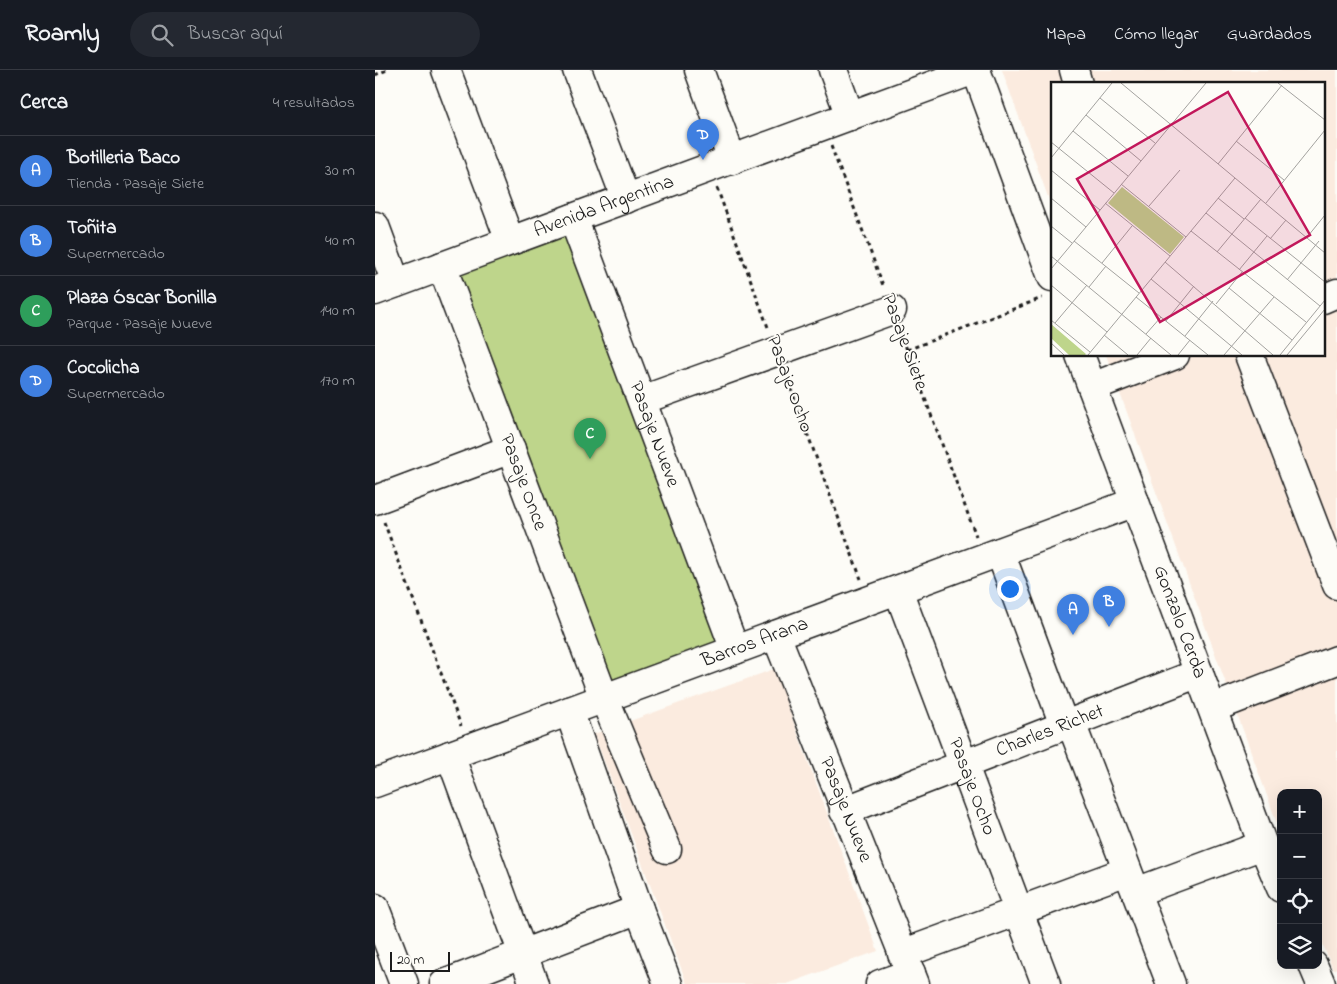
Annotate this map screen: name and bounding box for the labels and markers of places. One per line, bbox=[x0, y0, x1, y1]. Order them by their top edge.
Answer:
pin: D bbox=[687, 119, 719, 160]
pin: C bbox=[574, 418, 606, 459]
pin: B bbox=[1093, 586, 1125, 627]
pin: A bbox=[1057, 594, 1089, 635]

